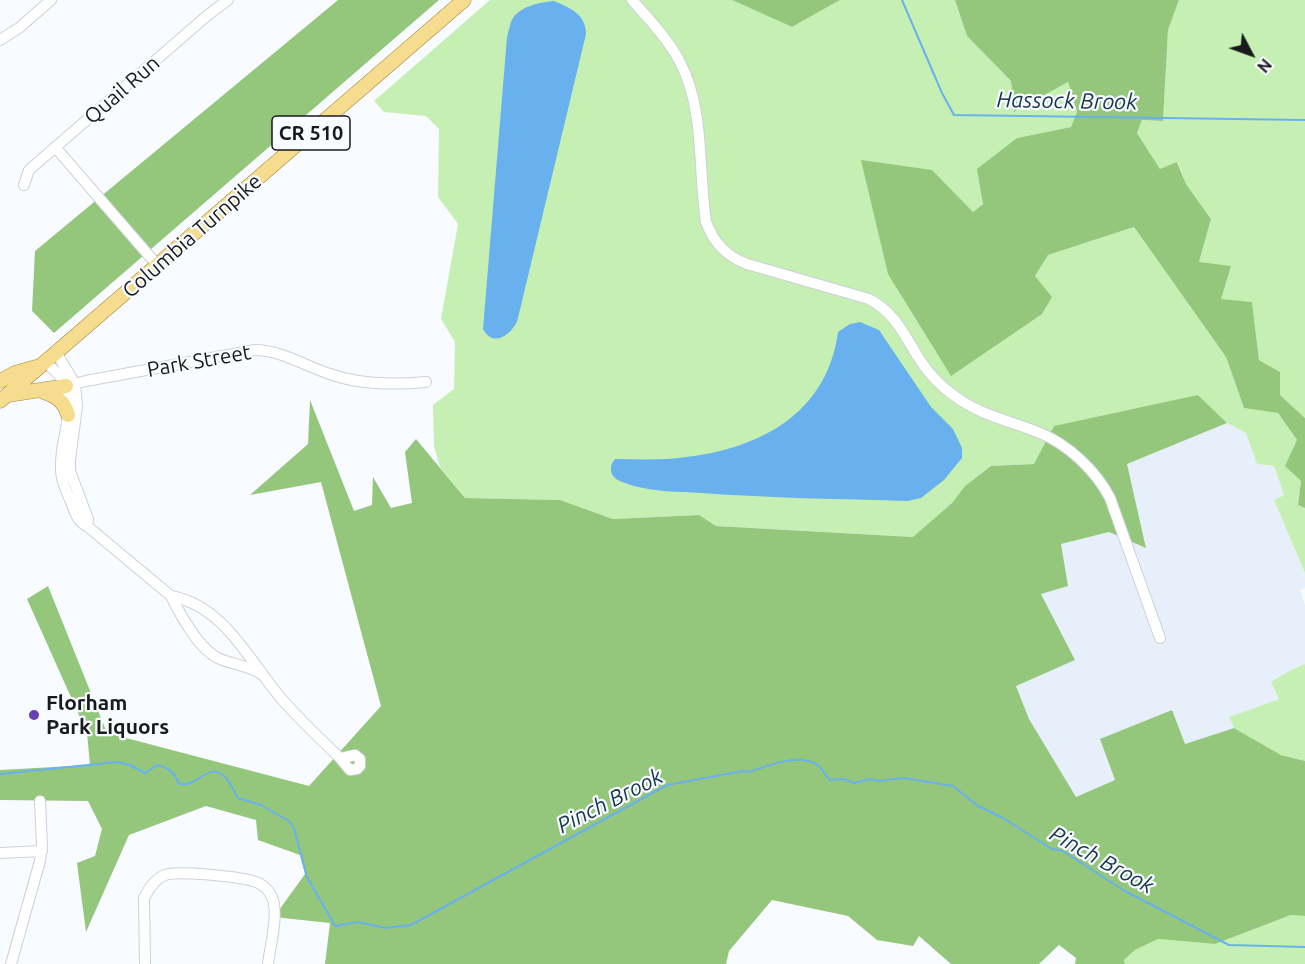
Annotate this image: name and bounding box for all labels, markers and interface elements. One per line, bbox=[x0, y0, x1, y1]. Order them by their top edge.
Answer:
north arrow bbox=[1221, 24, 1281, 84]
street label: Quail Run bbox=[79, 50, 165, 130]
text: N bbox=[1254, 55, 1275, 76]
water label: Hassock Brook bbox=[996, 87, 1138, 115]
road number: CR 510 bbox=[272, 116, 350, 150]
street label: Columbia Turnpike bbox=[117, 169, 267, 303]
street label: Park Street bbox=[145, 339, 253, 383]
place label: Florham Park Liquors bbox=[46, 690, 169, 740]
marker: Florham Park Liquors bbox=[27, 708, 41, 722]
water label: Pinch Brook bbox=[553, 763, 667, 839]
water label: Pinch Brook bbox=[1045, 821, 1159, 899]

